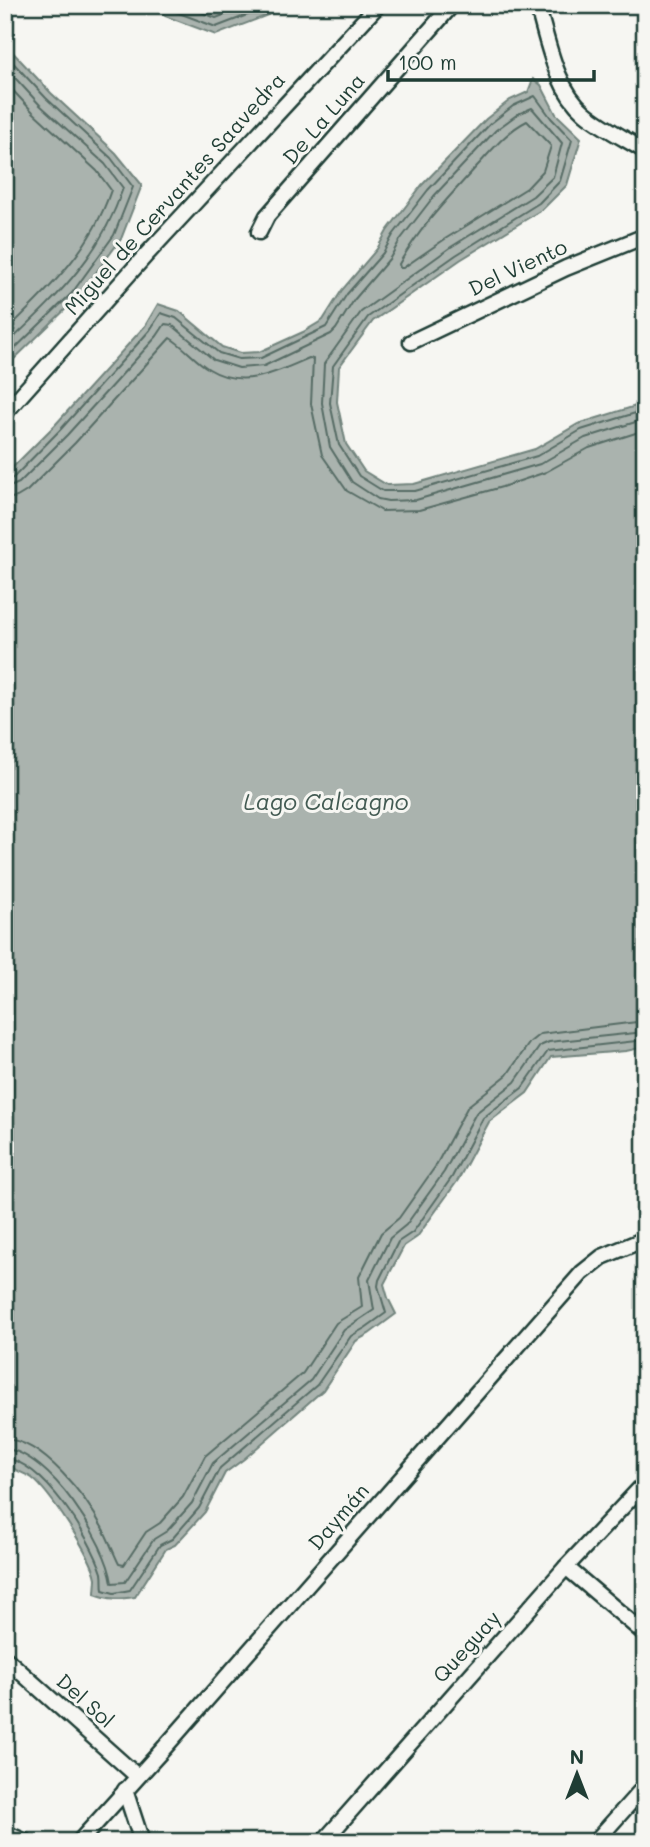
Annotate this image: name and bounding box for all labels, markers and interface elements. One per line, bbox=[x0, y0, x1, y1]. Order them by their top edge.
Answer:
scale bar bbox=[388, 38, 594, 82]
text: 100 m bbox=[398, 48, 457, 75]
street label: Miguel de Cervantes Saavedra bbox=[58, 66, 290, 320]
street label: De La Luna bbox=[276, 67, 370, 169]
street label: Del Viento bbox=[464, 232, 571, 301]
water label: Lago Calcagno bbox=[244, 786, 408, 816]
street label: Daymán bbox=[301, 1477, 374, 1555]
street label: Queguay bbox=[426, 1604, 506, 1688]
street label: Del Sol bbox=[51, 1667, 121, 1733]
north arrow bbox=[542, 1738, 612, 1808]
text: N bbox=[570, 1744, 584, 1769]

